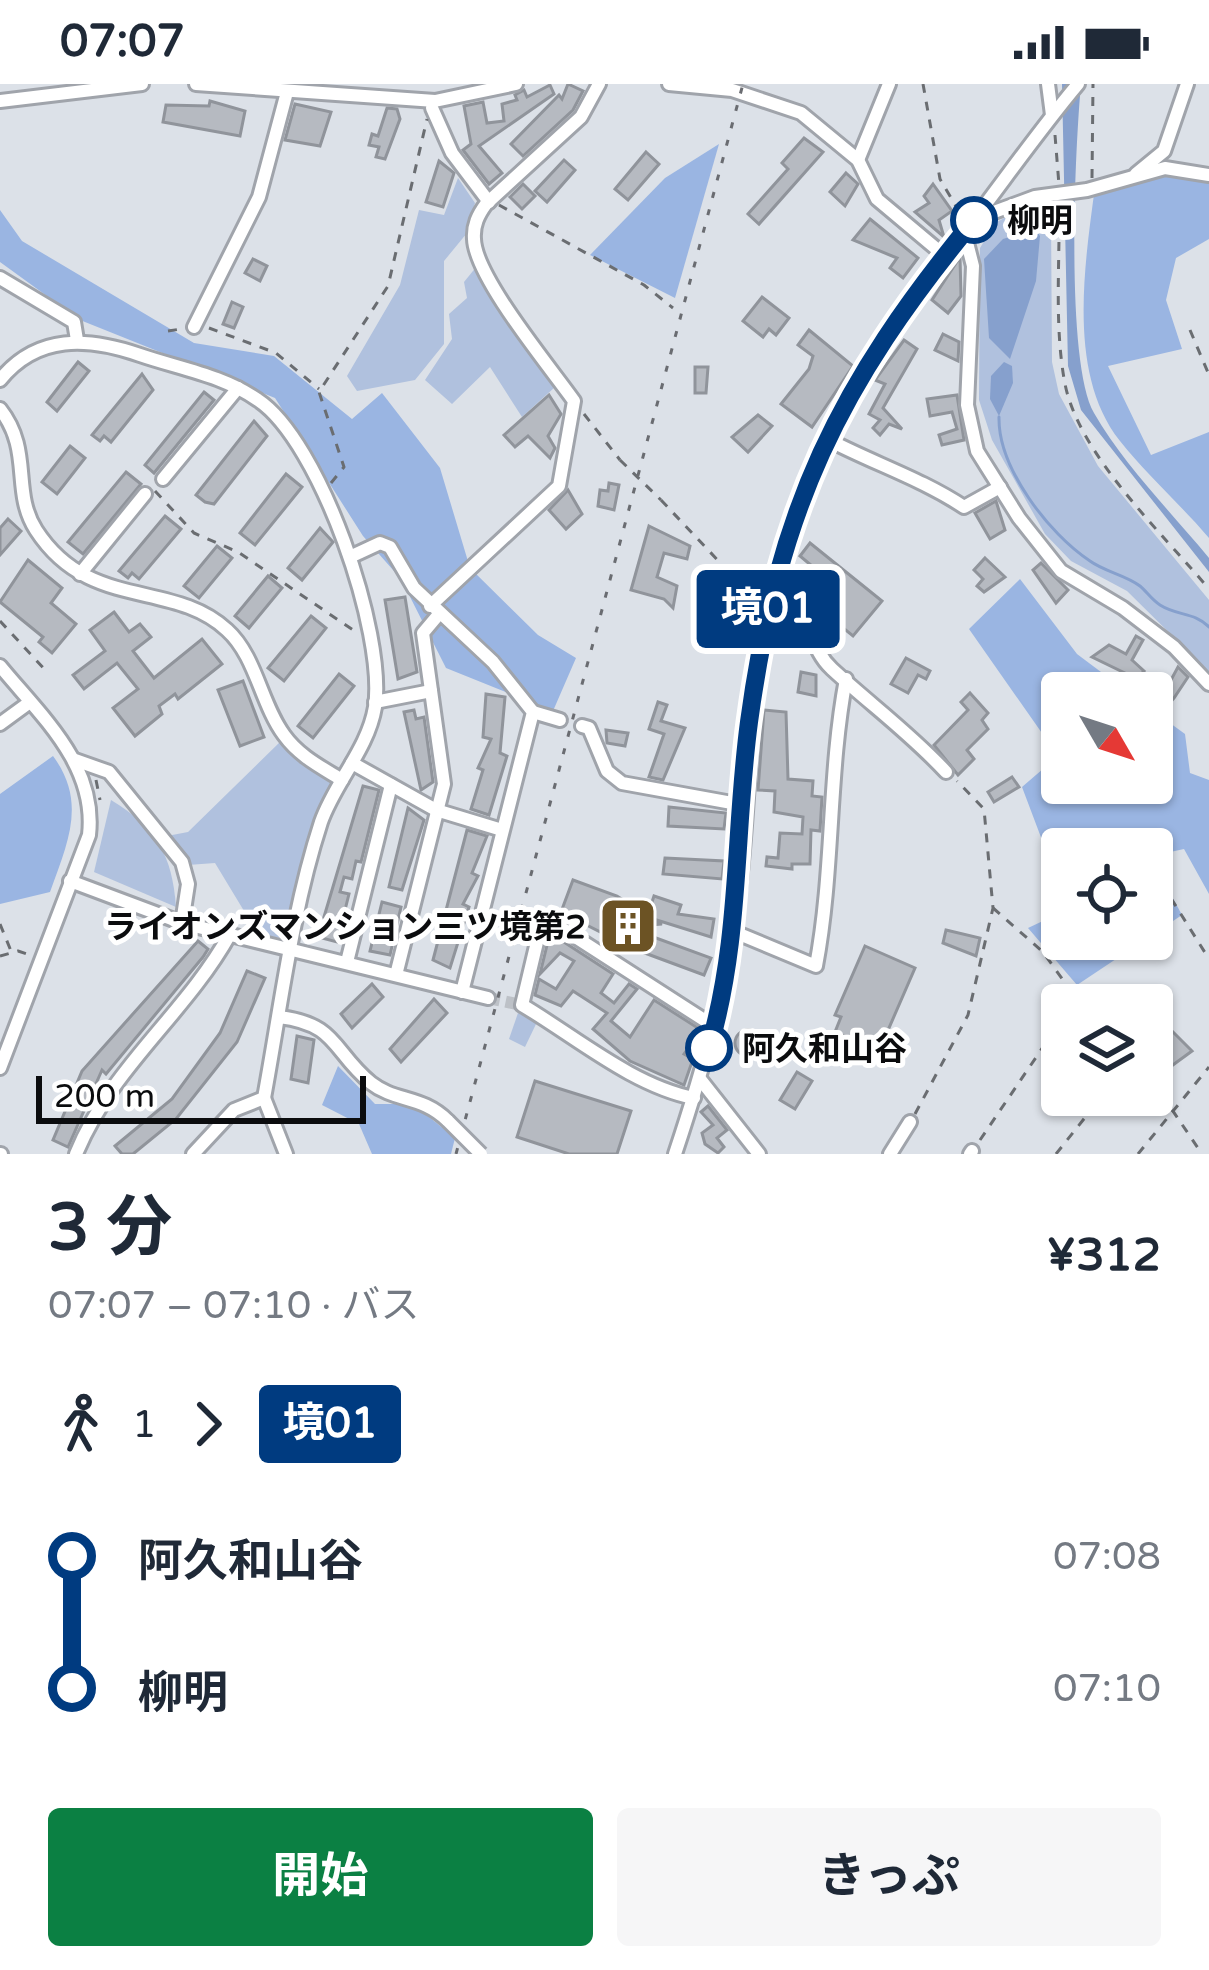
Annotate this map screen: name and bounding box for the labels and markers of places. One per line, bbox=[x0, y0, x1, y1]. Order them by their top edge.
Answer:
marker: 柳明 bbox=[952, 198, 996, 242]
place label: 柳明 bbox=[1007, 202, 1073, 241]
building icon: ライオンズマンション三ツ境第2 bbox=[597, 895, 659, 957]
place label: ライオンズマンション三ツ境第2 bbox=[104, 908, 586, 947]
marker: 阿久和山谷 bbox=[687, 1026, 731, 1070]
place label: 阿久和山谷 bbox=[742, 1030, 907, 1069]

